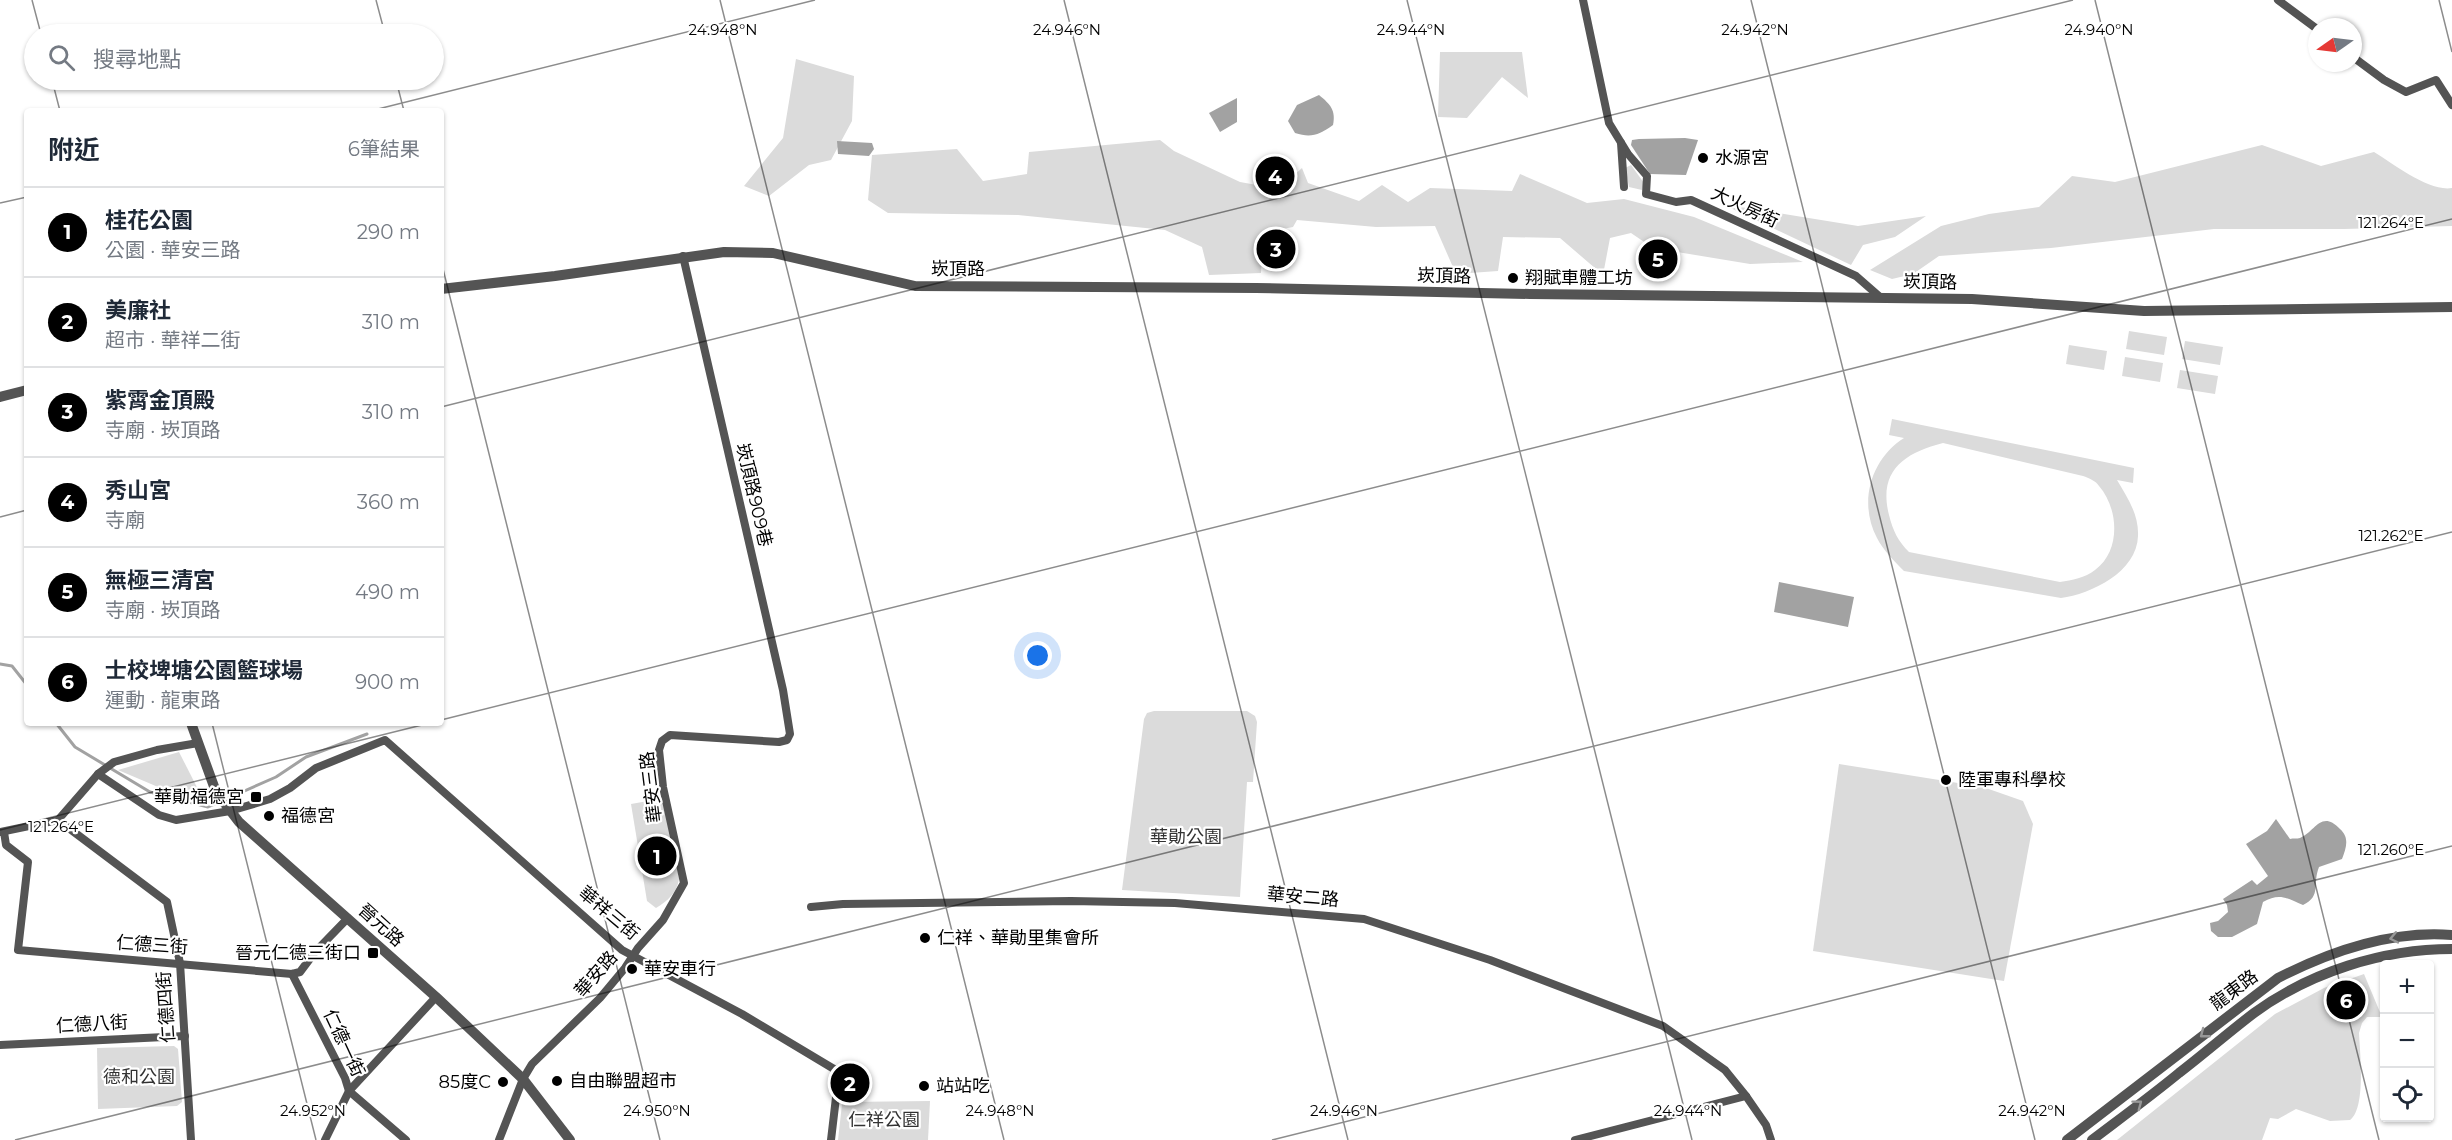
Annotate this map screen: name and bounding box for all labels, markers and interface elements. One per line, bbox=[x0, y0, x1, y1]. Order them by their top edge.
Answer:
north arrow bbox=[2308, 18, 2362, 72]
text: 24.948°N bbox=[689, 20, 757, 39]
text: 24.946°N bbox=[1033, 20, 1101, 39]
text: 24.944°N bbox=[1377, 20, 1445, 39]
text: 24.942°N bbox=[1721, 20, 1789, 39]
text: 24.940°N bbox=[2064, 20, 2134, 39]
search box bbox=[24, 24, 444, 90]
icon: search bbox=[45, 41, 78, 74]
text: 搜尋地點 bbox=[93, 46, 181, 73]
text: 附近 bbox=[48, 134, 100, 166]
text: 6筆結果 bbox=[348, 137, 420, 161]
place label: 水源宮 bbox=[1715, 147, 1769, 169]
marker: 水源宮 bbox=[1696, 151, 1710, 165]
pin: 4 bbox=[1256, 154, 1294, 198]
street label: 大火房街 bbox=[1708, 182, 1782, 232]
text: 桂花公園 bbox=[105, 207, 193, 234]
text: 121.264°E bbox=[2358, 213, 2424, 232]
text: 1 bbox=[64, 220, 71, 244]
text: 290 m bbox=[357, 220, 420, 244]
pin: 3 bbox=[1256, 226, 1296, 272]
pin: 5 bbox=[1638, 236, 1678, 282]
text: 公園 · 華安三路 bbox=[105, 238, 241, 262]
street label: 崁頂路 bbox=[931, 258, 985, 280]
street label: 崁頂路 bbox=[1417, 265, 1471, 287]
place label: 翔賦車體工坊 bbox=[1525, 267, 1633, 289]
marker: 翔賦車體工坊 bbox=[1506, 271, 1520, 285]
street label: 崁頂路 bbox=[1903, 271, 1957, 293]
text: 美廉社 bbox=[105, 297, 171, 324]
text: 2 bbox=[62, 310, 73, 334]
text: 310 m bbox=[362, 310, 420, 334]
text: 超市 · 華祥二街 bbox=[105, 328, 241, 352]
text: 紫霄金頂殿 bbox=[105, 387, 215, 414]
text: 3 bbox=[62, 400, 73, 424]
text: 310 m bbox=[362, 400, 420, 424]
text: 寺廟 · 崁頂路 bbox=[105, 418, 221, 442]
street label: 崁頂路909巷 bbox=[731, 441, 777, 549]
text: 秀山宮 bbox=[105, 477, 171, 504]
text: 4 bbox=[61, 490, 74, 514]
text: 360 m bbox=[357, 490, 420, 514]
text: 寺廟 bbox=[105, 508, 145, 532]
text: 121.262°E bbox=[2358, 526, 2424, 545]
text: 無極三清宮 bbox=[105, 567, 215, 594]
text: 5 bbox=[62, 580, 73, 604]
text: 490 m bbox=[355, 580, 420, 604]
text: 寺廟 · 崁頂路 bbox=[105, 598, 221, 622]
your location bbox=[1023, 641, 1052, 670]
text: 士校埤塘公園籃球場 bbox=[105, 657, 303, 684]
text: 6 bbox=[61, 670, 74, 694]
text: 900 m bbox=[355, 670, 420, 694]
text: 運動 · 龍東路 bbox=[105, 688, 221, 712]
street label: 華安三路 bbox=[636, 750, 666, 824]
place label: 陸軍專科學校 bbox=[1958, 769, 2066, 791]
marker: 陸軍專科學校 bbox=[1939, 773, 1953, 787]
place label: 華勛福德宮 bbox=[154, 786, 244, 808]
marker: 華勛福德宮 bbox=[249, 790, 263, 804]
place label: 福德宮 bbox=[281, 805, 335, 827]
marker: 福德宮 bbox=[262, 809, 276, 823]
text: 121.264°E bbox=[28, 817, 94, 836]
park label: 華勛公園 bbox=[1150, 826, 1222, 848]
pin: 1 bbox=[638, 834, 676, 878]
text: 121.260°E bbox=[2358, 840, 2424, 859]
street label: 華祥三街 bbox=[574, 881, 644, 945]
street label: 華安二路 bbox=[1266, 883, 1340, 911]
street label: 晉元路 bbox=[354, 899, 408, 951]
place label: 仁祥、華勛里集會所 bbox=[937, 927, 1099, 949]
marker: 仁祥、華勛里集會所 bbox=[918, 931, 932, 945]
one-way arrow bbox=[2389, 931, 2399, 944]
street label: 仁德三街 bbox=[115, 932, 189, 958]
place label: 晉元仁德三街口 bbox=[235, 942, 361, 964]
marker: 晉元仁德三街口 bbox=[366, 946, 380, 960]
street label: 華安路 bbox=[570, 946, 622, 1002]
place label: 華安車行 bbox=[644, 958, 716, 980]
map controls bbox=[2380, 960, 2434, 1122]
button: + bbox=[2380, 960, 2434, 1014]
marker: 華安車行 bbox=[625, 962, 639, 976]
street label: 龍東路 bbox=[2206, 965, 2262, 1015]
street label: 仁德四街 bbox=[153, 970, 179, 1044]
pin: 6 bbox=[2326, 978, 2366, 1022]
street label: 仁德一街 bbox=[319, 1006, 369, 1080]
street label: 仁德八街 bbox=[55, 1011, 129, 1037]
button: − bbox=[2380, 1014, 2434, 1068]
one-way arrow bbox=[2199, 1026, 2210, 1037]
pin: 2 bbox=[830, 1060, 870, 1106]
park label: 德和公園 bbox=[103, 1066, 175, 1088]
button: locate bbox=[2380, 1068, 2434, 1122]
place label: 自由聯盟超市 bbox=[569, 1070, 677, 1092]
place label: 85度C bbox=[439, 1071, 491, 1093]
marker: 自由聯盟超市 bbox=[550, 1074, 564, 1088]
marker: 85度C bbox=[496, 1075, 510, 1089]
place label: 站站吃 bbox=[936, 1075, 990, 1097]
marker: 站站吃 bbox=[917, 1079, 931, 1093]
text: 24.952°N bbox=[280, 1101, 346, 1120]
text: 24.950°N bbox=[623, 1101, 691, 1120]
text: 24.948°N bbox=[966, 1101, 1034, 1120]
text: 24.946°N bbox=[1310, 1101, 1378, 1120]
text: 24.944°N bbox=[1654, 1101, 1722, 1120]
text: 24.942°N bbox=[1998, 1101, 2066, 1120]
one-way arrow bbox=[2132, 1101, 2143, 1112]
park label: 仁祥公園 bbox=[848, 1109, 920, 1131]

